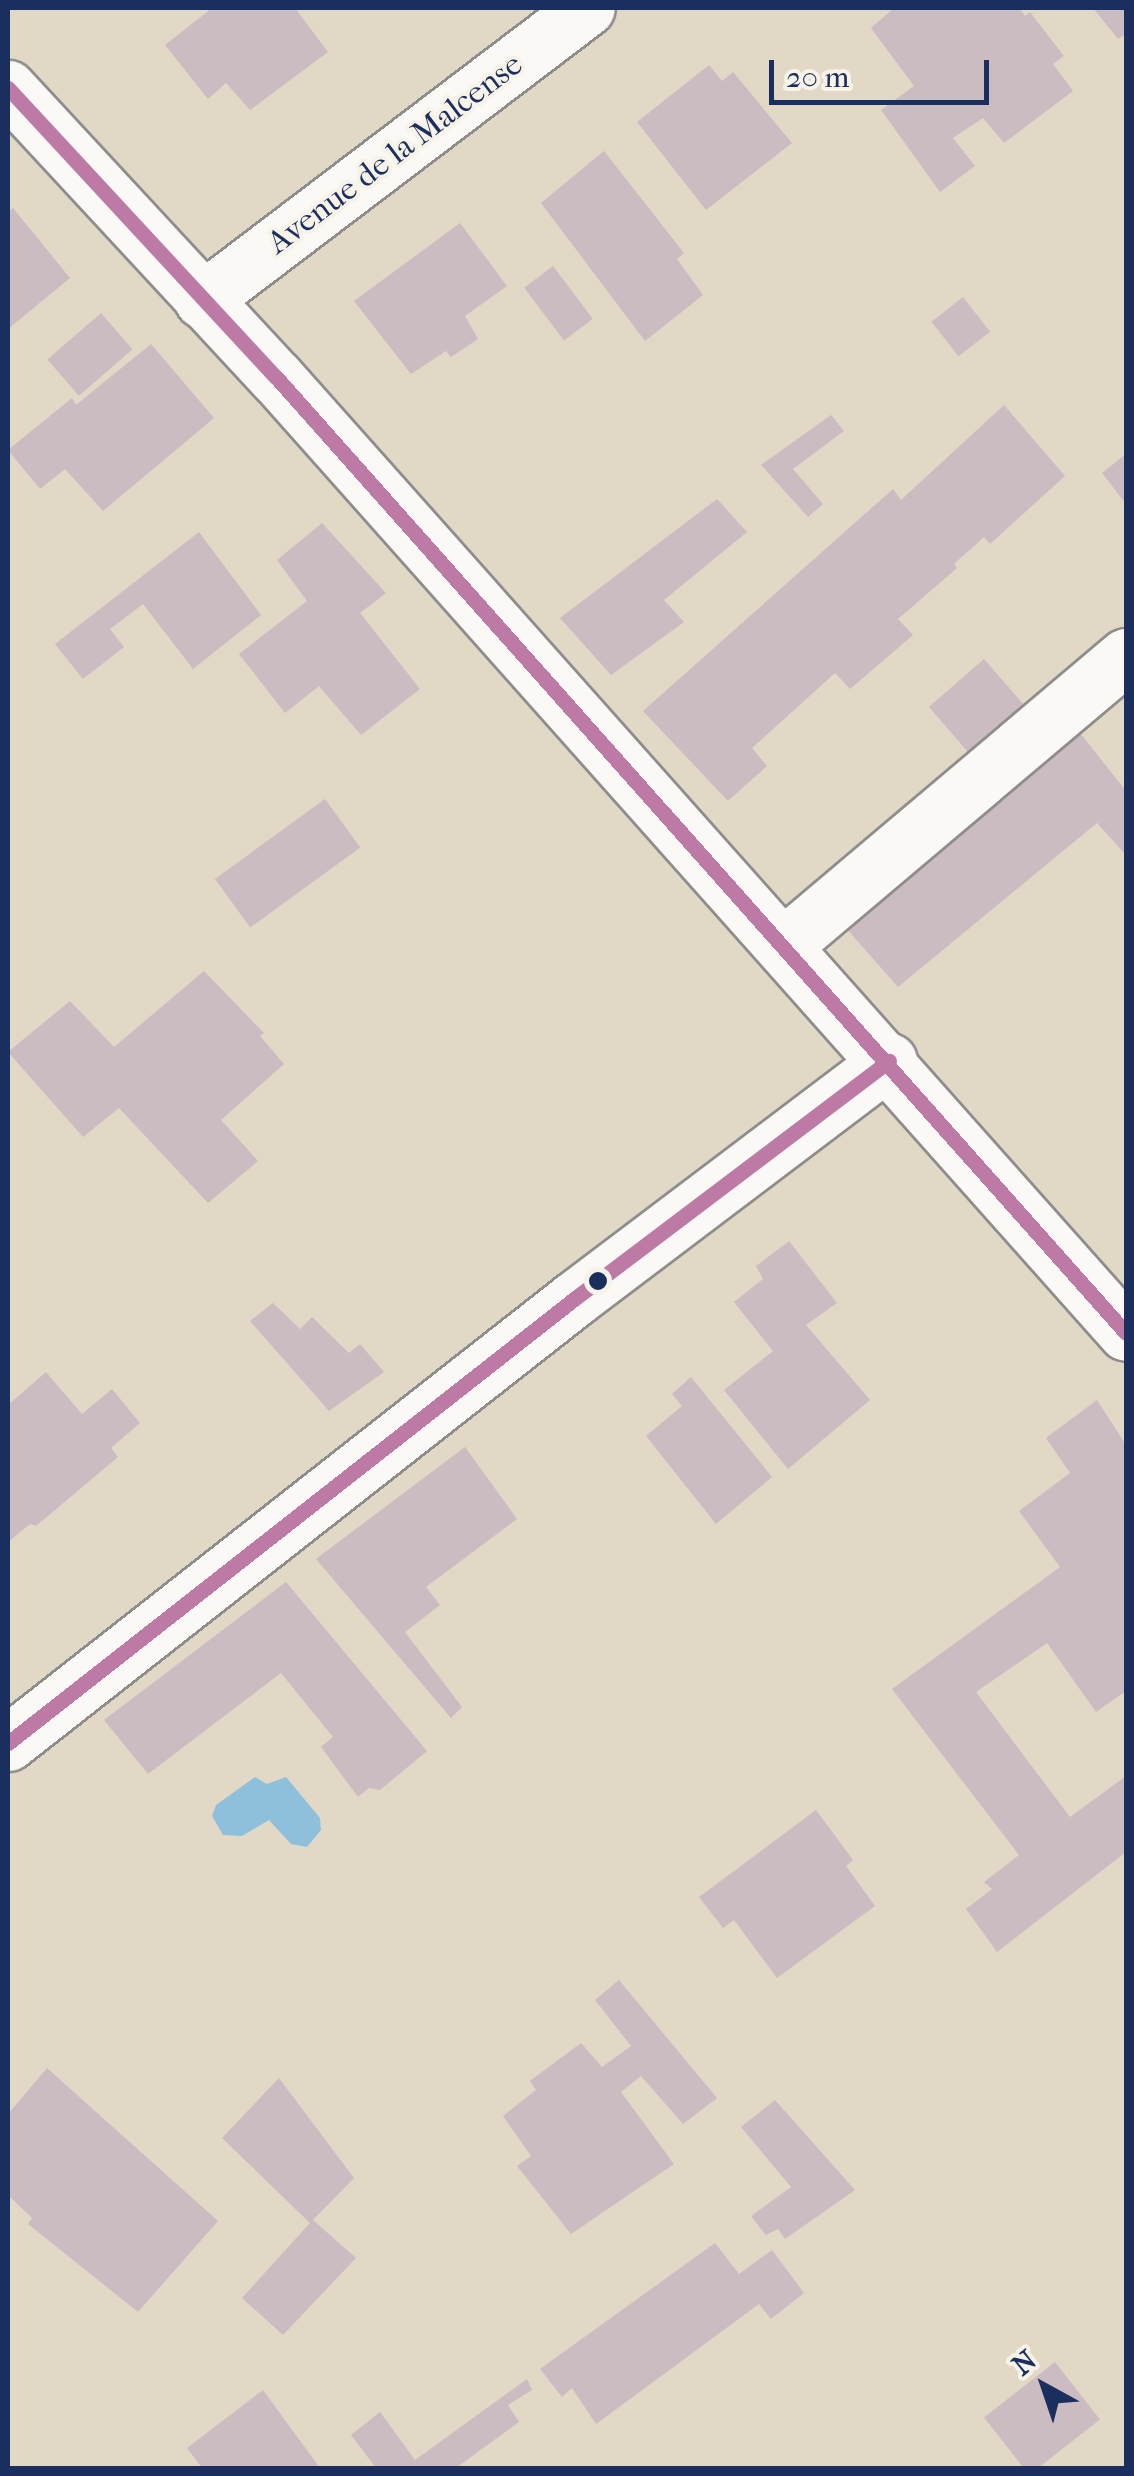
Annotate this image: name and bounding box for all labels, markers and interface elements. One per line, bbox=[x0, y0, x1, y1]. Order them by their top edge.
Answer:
scale bar bbox=[774, 40, 994, 102]
street label: Avenue de la Malcense bbox=[260, 45, 530, 263]
text: 20 m bbox=[786, 60, 849, 95]
unlabelled marker bbox=[588, 1271, 608, 1291]
north arrow bbox=[994, 2336, 1094, 2436]
text: N bbox=[1006, 2343, 1043, 2382]

